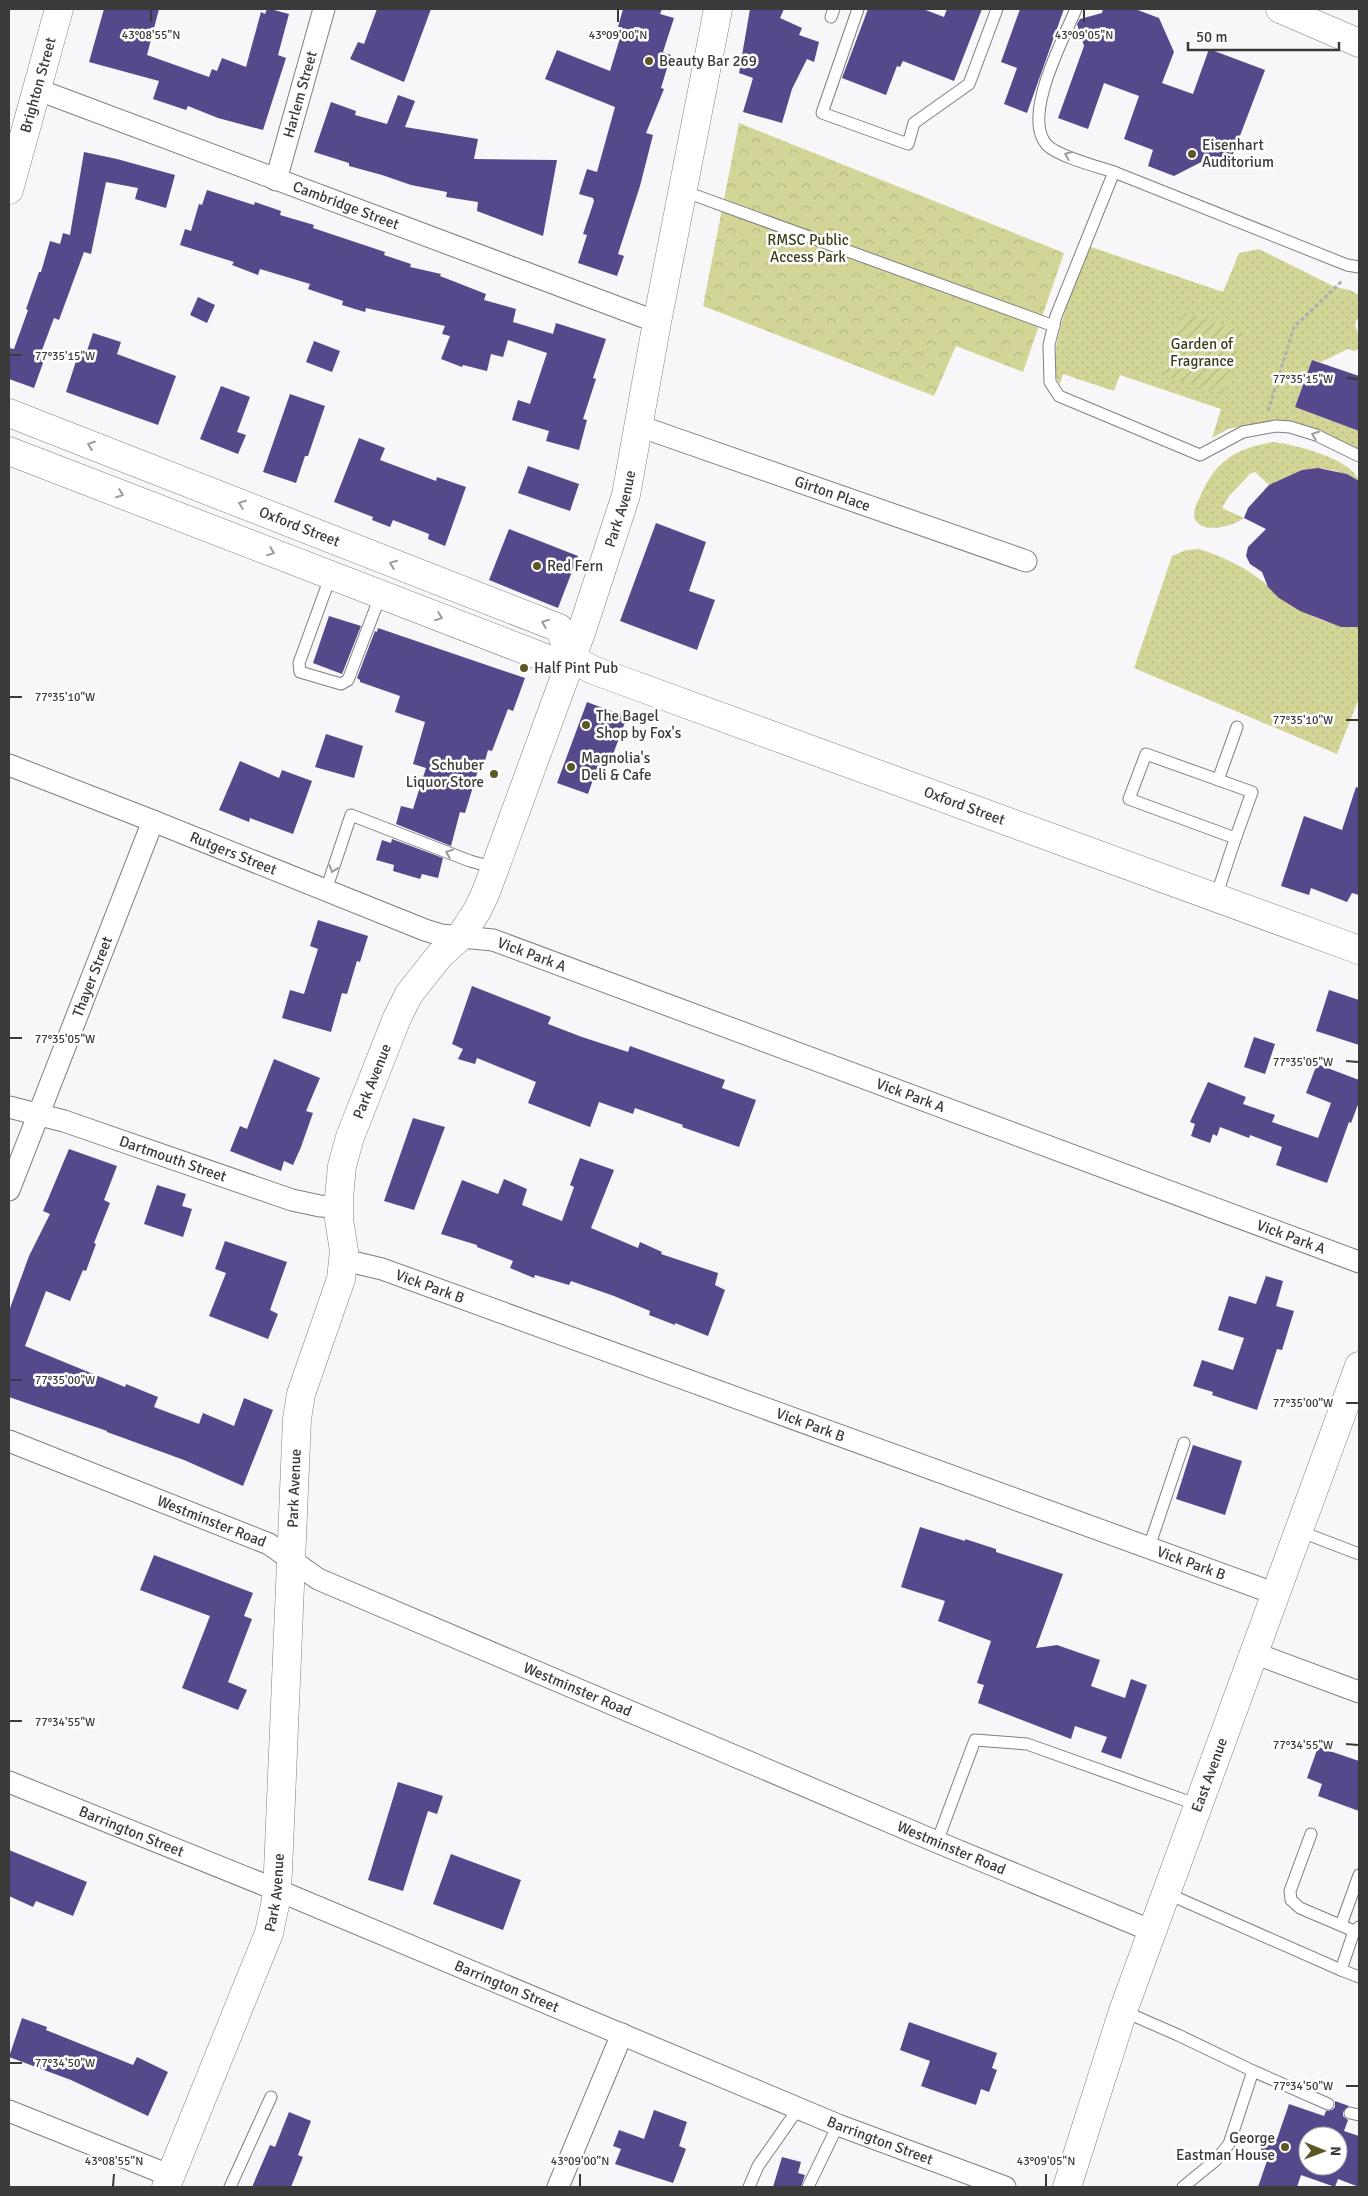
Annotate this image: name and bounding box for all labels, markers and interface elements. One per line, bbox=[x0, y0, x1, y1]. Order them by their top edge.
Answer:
scale bar bbox=[1188, 20, 1339, 52]
text: 43°08'55"N bbox=[122, 28, 180, 43]
text: 43°09'00"N bbox=[589, 28, 647, 43]
text: 43°09'05"N bbox=[1055, 28, 1113, 43]
text: 50 m bbox=[1196, 28, 1227, 46]
street label: Brighton Street bbox=[16, 35, 60, 135]
street label: Harlem Street bbox=[279, 49, 321, 140]
place label: Beauty Bar 269 bbox=[659, 52, 757, 70]
marker: Beauty Bar 269 bbox=[643, 55, 655, 67]
place label: Eisenhart Auditorium bbox=[1202, 136, 1274, 171]
marker: Eisenhart Auditorium bbox=[1186, 148, 1198, 160]
one-way arrow bbox=[1064, 151, 1073, 162]
street label: Cambridge Street bbox=[290, 177, 402, 233]
park label: RMSC Public Access Park bbox=[767, 231, 849, 266]
park label: Garden of Fragrance bbox=[1170, 335, 1234, 370]
text: 77°35'15"W bbox=[35, 349, 95, 364]
text: 77°35'15"W bbox=[1273, 372, 1333, 387]
one-way arrow bbox=[1311, 431, 1320, 441]
one-way arrow bbox=[87, 441, 96, 451]
street label: Park Avenue bbox=[601, 469, 639, 549]
street label: Girton Place bbox=[792, 472, 873, 515]
one-way arrow bbox=[115, 488, 123, 498]
one-way arrow bbox=[238, 500, 247, 511]
street label: Oxford Street bbox=[257, 503, 343, 550]
one-way arrow bbox=[266, 546, 275, 556]
place label: Red Fern bbox=[547, 557, 603, 575]
one-way arrow bbox=[390, 559, 398, 569]
marker: Red Fern bbox=[531, 560, 543, 572]
one-way arrow bbox=[434, 611, 443, 621]
one-way arrow bbox=[541, 618, 550, 629]
place label: Half Pint Pub bbox=[534, 659, 618, 677]
marker: Half Pint Pub bbox=[518, 662, 530, 674]
text: 77°35'10"W bbox=[35, 690, 95, 705]
place label: The Bagel Shop by Fox's bbox=[596, 707, 682, 742]
text: 77°35'10"W bbox=[1273, 713, 1333, 728]
marker: The Bagel Shop by Fox's bbox=[580, 719, 592, 731]
place label: Magnolia's Deli & Cafe bbox=[581, 749, 652, 784]
place label: Schuber Liquor Store bbox=[406, 756, 484, 791]
marker: Magnolia's Deli & Cafe bbox=[565, 761, 577, 773]
marker: Schuber Liquor Store bbox=[488, 768, 500, 780]
street label: Oxford Street bbox=[921, 783, 1008, 829]
street label: Rutgers Street bbox=[187, 828, 279, 879]
one-way arrow bbox=[445, 849, 454, 859]
one-way arrow bbox=[329, 864, 339, 873]
street label: Vick Park A bbox=[495, 933, 569, 975]
street label: Thayer Street bbox=[68, 934, 116, 1020]
text: 77°35'05"W bbox=[35, 1032, 95, 1047]
street label: Park Avenue bbox=[349, 1041, 395, 1121]
text: 77°35'05"W bbox=[1273, 1055, 1333, 1070]
street label: Vick Park A bbox=[874, 1074, 947, 1116]
street label: Dartmouth Street bbox=[117, 1132, 229, 1186]
street label: Vick Park A bbox=[1254, 1216, 1328, 1258]
street label: Vick Park B bbox=[393, 1266, 467, 1307]
text: 77°35'00"W bbox=[35, 1373, 95, 1388]
text: 77°35'00"W bbox=[1273, 1396, 1333, 1411]
street label: Vick Park B bbox=[774, 1404, 847, 1446]
street label: Park Avenue bbox=[283, 1448, 305, 1528]
street label: Westminster Road bbox=[154, 1492, 269, 1551]
street label: Vick Park B bbox=[1154, 1542, 1228, 1584]
street label: Westminster Road bbox=[521, 1658, 635, 1720]
text: 77°34'55"W bbox=[35, 1715, 95, 1730]
street label: East Avenue bbox=[1187, 1735, 1231, 1815]
text: 77°34'55"W bbox=[1273, 1738, 1333, 1753]
street label: Barrington Street bbox=[76, 1802, 187, 1861]
street label: Westminster Road bbox=[894, 1817, 1008, 1878]
street label: Park Avenue bbox=[260, 1853, 288, 1934]
street label: Barrington Street bbox=[452, 1956, 562, 2016]
text: 77°34'50"W bbox=[35, 2056, 95, 2071]
text: 77°34'50"W bbox=[1273, 2079, 1333, 2094]
street label: Barrington Street bbox=[824, 2112, 936, 2168]
north arrow bbox=[1298, 2126, 1348, 2176]
place label: George Eastman House bbox=[1176, 2129, 1275, 2164]
marker: George Eastman House bbox=[1279, 2141, 1291, 2153]
text: N bbox=[1327, 2146, 1344, 2156]
text: 43°08'55"N bbox=[85, 2154, 143, 2169]
text: 43°09'00"N bbox=[551, 2154, 609, 2169]
text: 43°09'05"N bbox=[1017, 2154, 1075, 2169]

